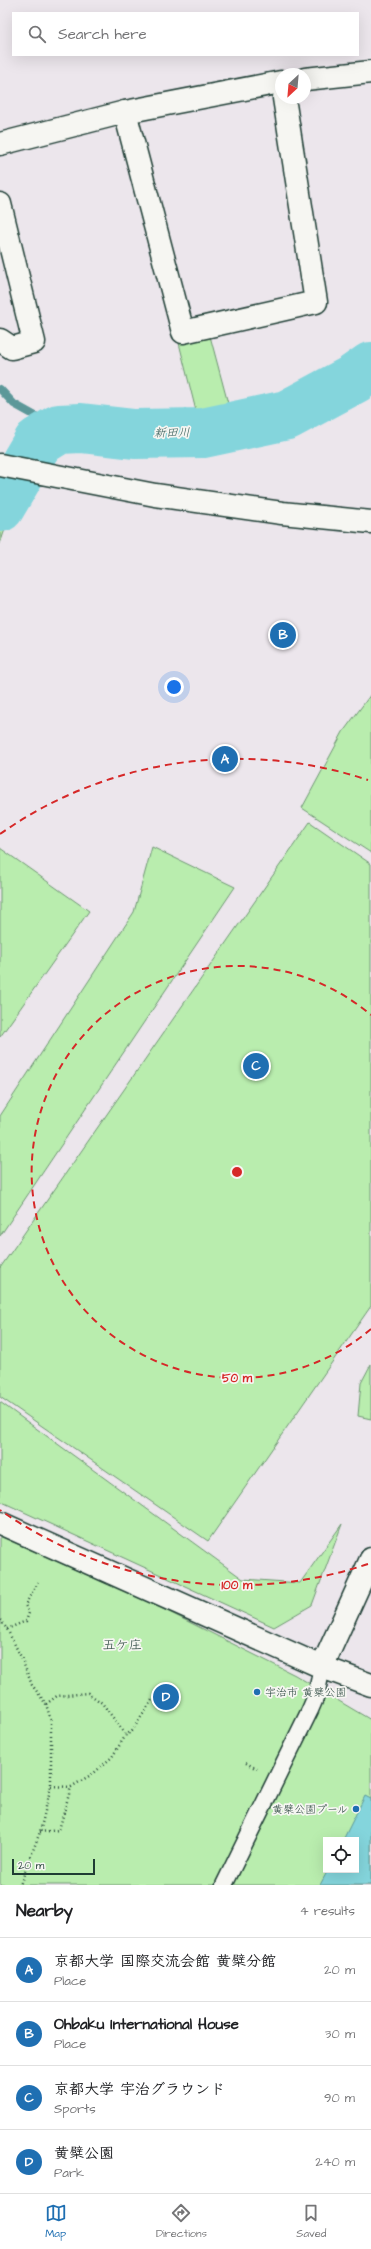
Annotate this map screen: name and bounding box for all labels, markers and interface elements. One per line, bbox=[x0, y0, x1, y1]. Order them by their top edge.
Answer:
search box bbox=[12, 12, 359, 56]
icon: search bbox=[26, 23, 48, 45]
text: Search here bbox=[58, 24, 147, 45]
north arrow bbox=[275, 68, 311, 104]
water label: 新田川 bbox=[154, 424, 190, 442]
pin: B bbox=[270, 620, 296, 650]
your location bbox=[164, 677, 184, 697]
pin: A bbox=[212, 744, 238, 774]
pin: C bbox=[243, 1051, 269, 1081]
centre of rings bbox=[230, 1165, 244, 1179]
text: 50 m bbox=[222, 1370, 253, 1387]
text: 100 m bbox=[222, 1577, 253, 1594]
district label: 五ケ庄 bbox=[102, 1636, 142, 1654]
pin: D bbox=[153, 1682, 179, 1712]
place label: 宇治市 黄檗公園 bbox=[265, 1685, 346, 1700]
marker: 宇治市 黄檗公園 bbox=[252, 1687, 262, 1697]
place label: 黄檗公園プール bbox=[272, 1802, 348, 1817]
marker: 黄檗公園プール bbox=[351, 1804, 361, 1814]
map controls bbox=[323, 1837, 359, 1873]
button: locate bbox=[323, 1837, 359, 1873]
scale bar bbox=[12, 1857, 95, 1876]
text: 20 m bbox=[18, 1858, 44, 1873]
text: Nearby bbox=[16, 1899, 73, 1923]
text: 4 results bbox=[300, 1902, 355, 1920]
text: 京都大学 国際交流会館 黄檗分館 bbox=[54, 1951, 276, 1972]
text: A bbox=[25, 1961, 33, 1979]
text: 20 m bbox=[324, 1961, 355, 1979]
text: Place bbox=[54, 1972, 86, 1990]
text: Ohbaku International House bbox=[54, 2014, 239, 2035]
text: B bbox=[24, 2025, 34, 2043]
text: 30 m bbox=[325, 2025, 355, 2043]
text: Place bbox=[54, 2035, 86, 2053]
text: 京都大学 宇治グラウンド bbox=[54, 2079, 225, 2100]
text: C bbox=[24, 2089, 34, 2107]
text: 90 m bbox=[324, 2089, 355, 2107]
text: Sports bbox=[54, 2100, 96, 2118]
text: 黄檗公園 bbox=[54, 2143, 114, 2164]
text: D bbox=[25, 2153, 33, 2171]
text: 240 m bbox=[315, 2153, 355, 2171]
text: Park bbox=[54, 2164, 84, 2182]
tab: Map bbox=[45, 2202, 67, 2241]
tab: Directions bbox=[156, 2202, 207, 2241]
tab: Saved bbox=[296, 2202, 326, 2241]

